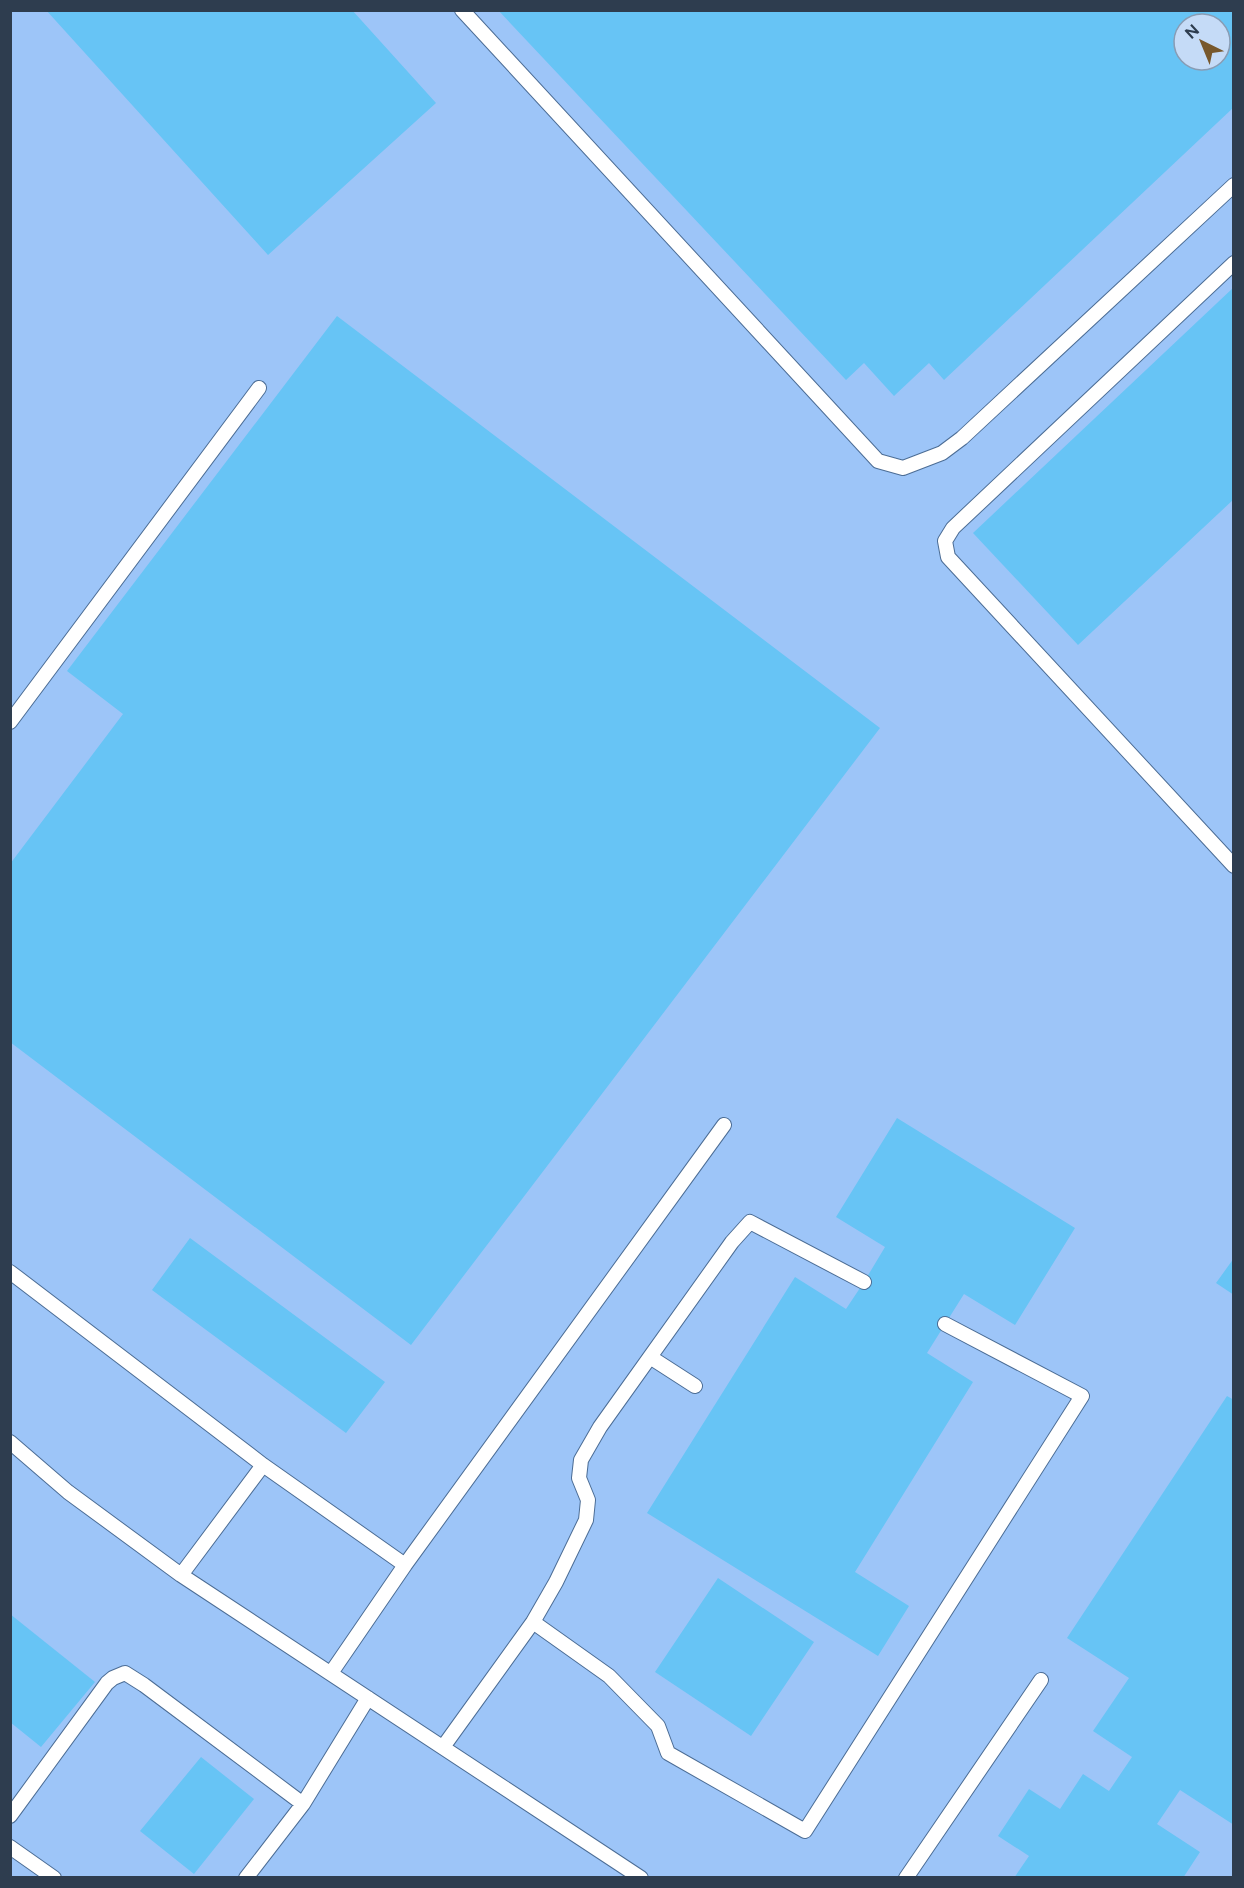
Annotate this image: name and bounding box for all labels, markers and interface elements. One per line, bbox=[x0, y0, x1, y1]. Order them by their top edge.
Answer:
north arrow bbox=[1172, 12, 1232, 72]
text: N bbox=[1181, 20, 1203, 43]

